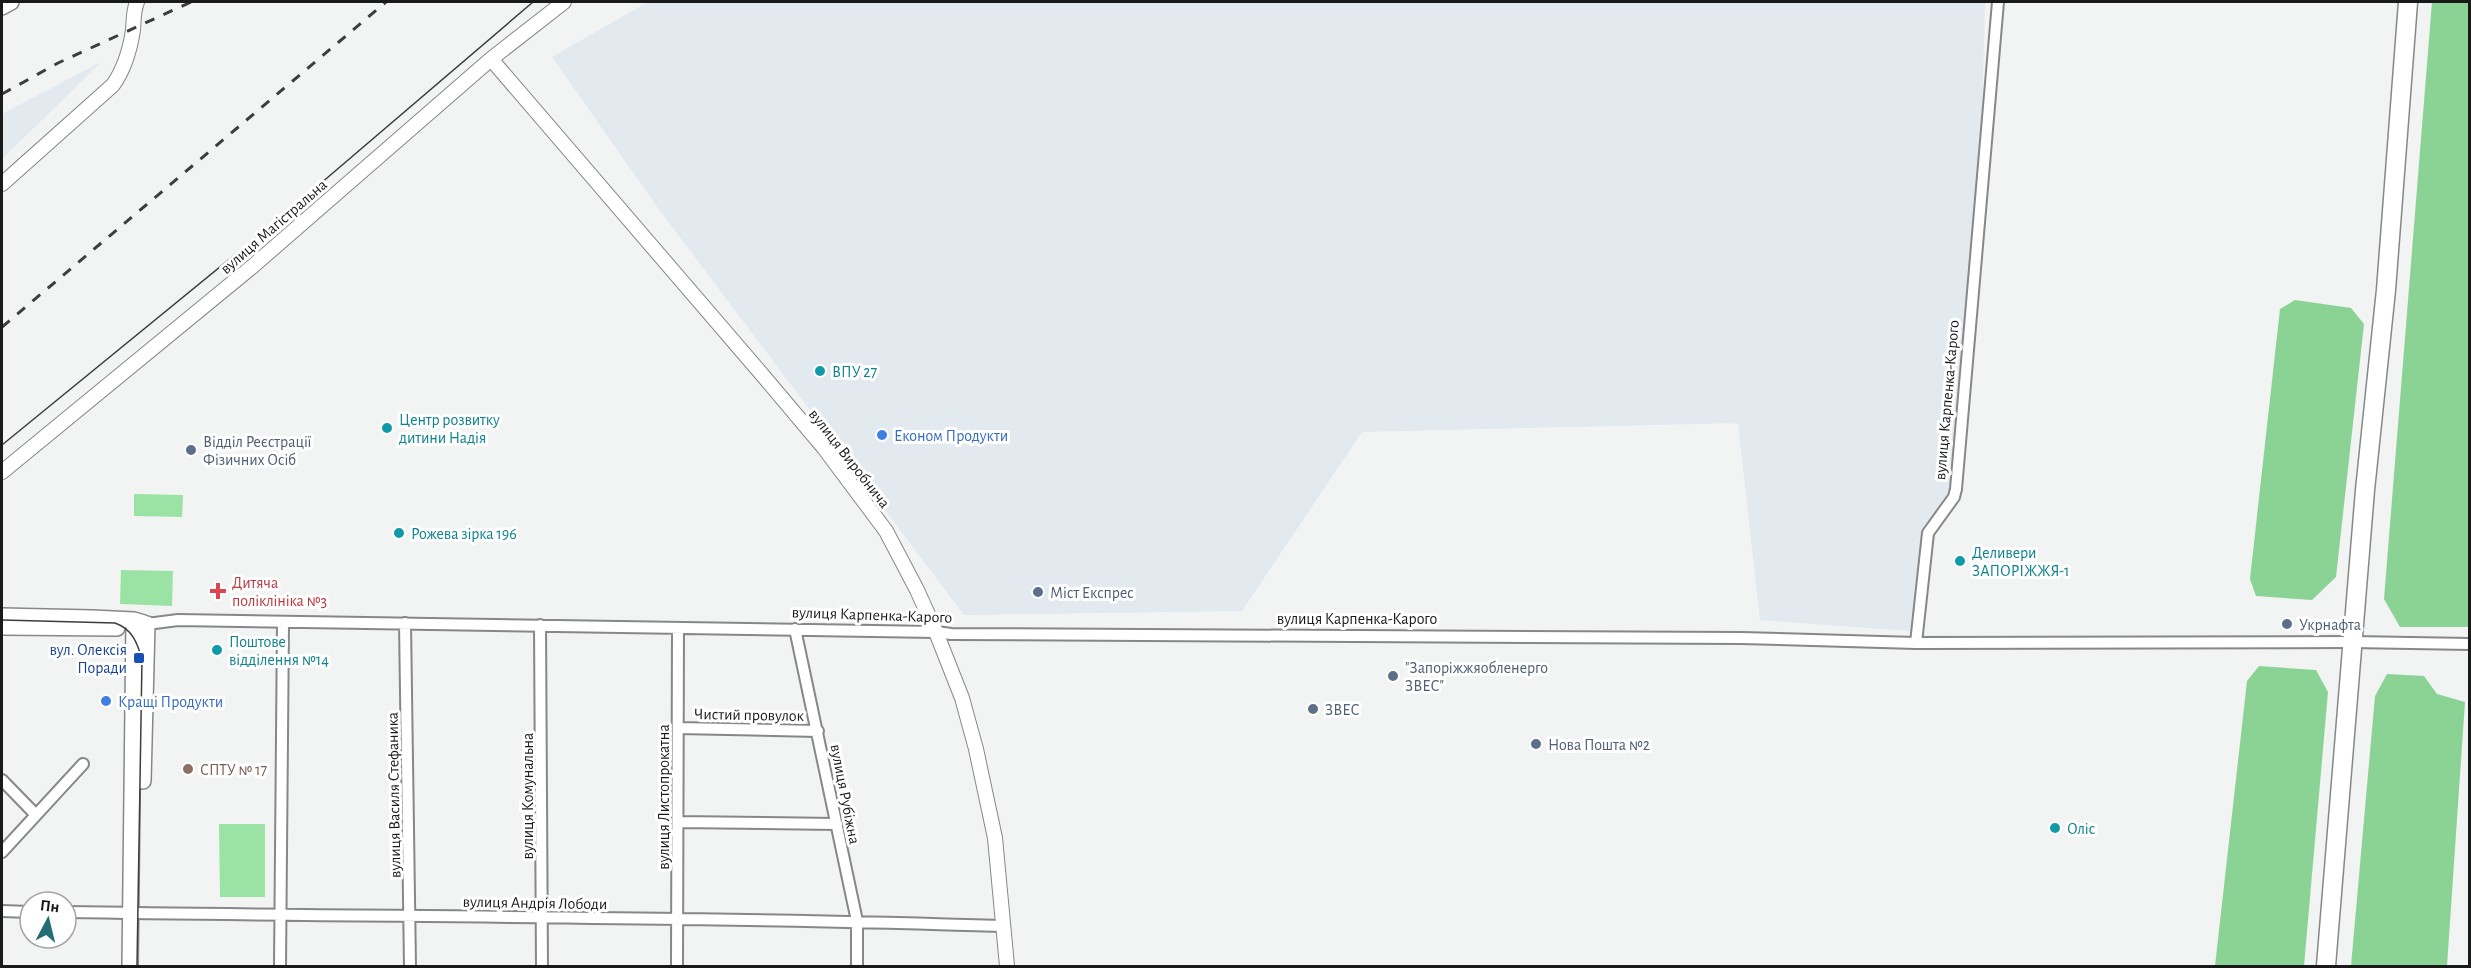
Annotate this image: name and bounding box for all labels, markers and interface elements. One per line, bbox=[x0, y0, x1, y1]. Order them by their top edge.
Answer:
street label: вулиця Магістральна bbox=[217, 176, 331, 278]
street label: вулиця Карпенка-Карого bbox=[1932, 319, 1963, 481]
marker: ВПУ 27 bbox=[813, 364, 827, 378]
place label: ВПУ 27 bbox=[832, 364, 878, 380]
street label: вулиця Виробнича bbox=[805, 406, 893, 512]
place label: Центр розвитку дитини Надія bbox=[399, 412, 500, 446]
marker: Центр розвитку дитини Надія bbox=[380, 421, 394, 435]
marker: Економ Продукти bbox=[875, 428, 889, 442]
place label: Економ Продукти bbox=[894, 428, 1008, 445]
place label: Відділ Реєстрації Фізичних Осіб bbox=[203, 434, 312, 468]
marker: Відділ Реєстрації Фізичних Осіб bbox=[184, 443, 198, 457]
marker: Рожева зірка 196 bbox=[392, 526, 406, 540]
place label: Рожева зірка 196 bbox=[411, 526, 517, 542]
place label: Деливери ЗАПОРІЖЖЯ-1 bbox=[1972, 545, 2070, 579]
marker: Деливери ЗАПОРІЖЖЯ-1 bbox=[1953, 554, 1967, 568]
place label: Дитяча поліклініка №3 bbox=[232, 575, 327, 609]
marker: Дитяча поліклініка №3 bbox=[209, 582, 227, 600]
marker: Мiст Експрес bbox=[1031, 585, 1045, 599]
place label: Мiст Експрес bbox=[1050, 585, 1134, 601]
street label: вулиця Карпенка-Карого bbox=[791, 604, 953, 627]
street label: вулиця Карпенка-Карого bbox=[1277, 611, 1438, 628]
marker: Укрнафта bbox=[2280, 617, 2294, 631]
place label: Укрнафта bbox=[2299, 617, 2361, 633]
place label: Поштове відділення №14 bbox=[229, 634, 329, 668]
place label: вул. Олексія Поради bbox=[49, 642, 127, 676]
marker: Поштове відділення №14 bbox=[210, 643, 224, 657]
marker: вул. Олексія Поради bbox=[132, 651, 146, 665]
place label: "Запоріжжяобленерго ЗВЕС" bbox=[1405, 660, 1548, 694]
marker: "Запоріжжяобленерго ЗВЕС" bbox=[1386, 669, 1400, 683]
marker: Кращі Продукти bbox=[99, 694, 113, 708]
place label: Кращі Продукти bbox=[118, 694, 223, 711]
marker: ЗВЕС bbox=[1306, 702, 1320, 716]
place label: ЗВЕС bbox=[1325, 702, 1359, 718]
street label: Чистий провулок bbox=[694, 706, 805, 725]
street label: вулиця Василя Стефаника bbox=[385, 712, 404, 878]
street label: вулиця Листопрокатна bbox=[656, 724, 673, 870]
street label: вулиця Комунальна bbox=[520, 733, 537, 859]
marker: Нова Пошта №2 bbox=[1529, 737, 1543, 751]
place label: Нова Пошта №2 bbox=[1548, 737, 1650, 753]
street label: вулиця Рубіжна bbox=[827, 743, 863, 846]
marker: СПТУ № 17 bbox=[181, 762, 195, 776]
place label: СПТУ № 17 bbox=[200, 762, 267, 778]
marker: Оліс bbox=[2048, 821, 2062, 835]
place label: Оліс bbox=[2067, 821, 2095, 837]
north arrow bbox=[18, 890, 78, 950]
street label: вулиця Андрія Лободи bbox=[462, 894, 607, 913]
text: Пн bbox=[39, 897, 60, 915]

